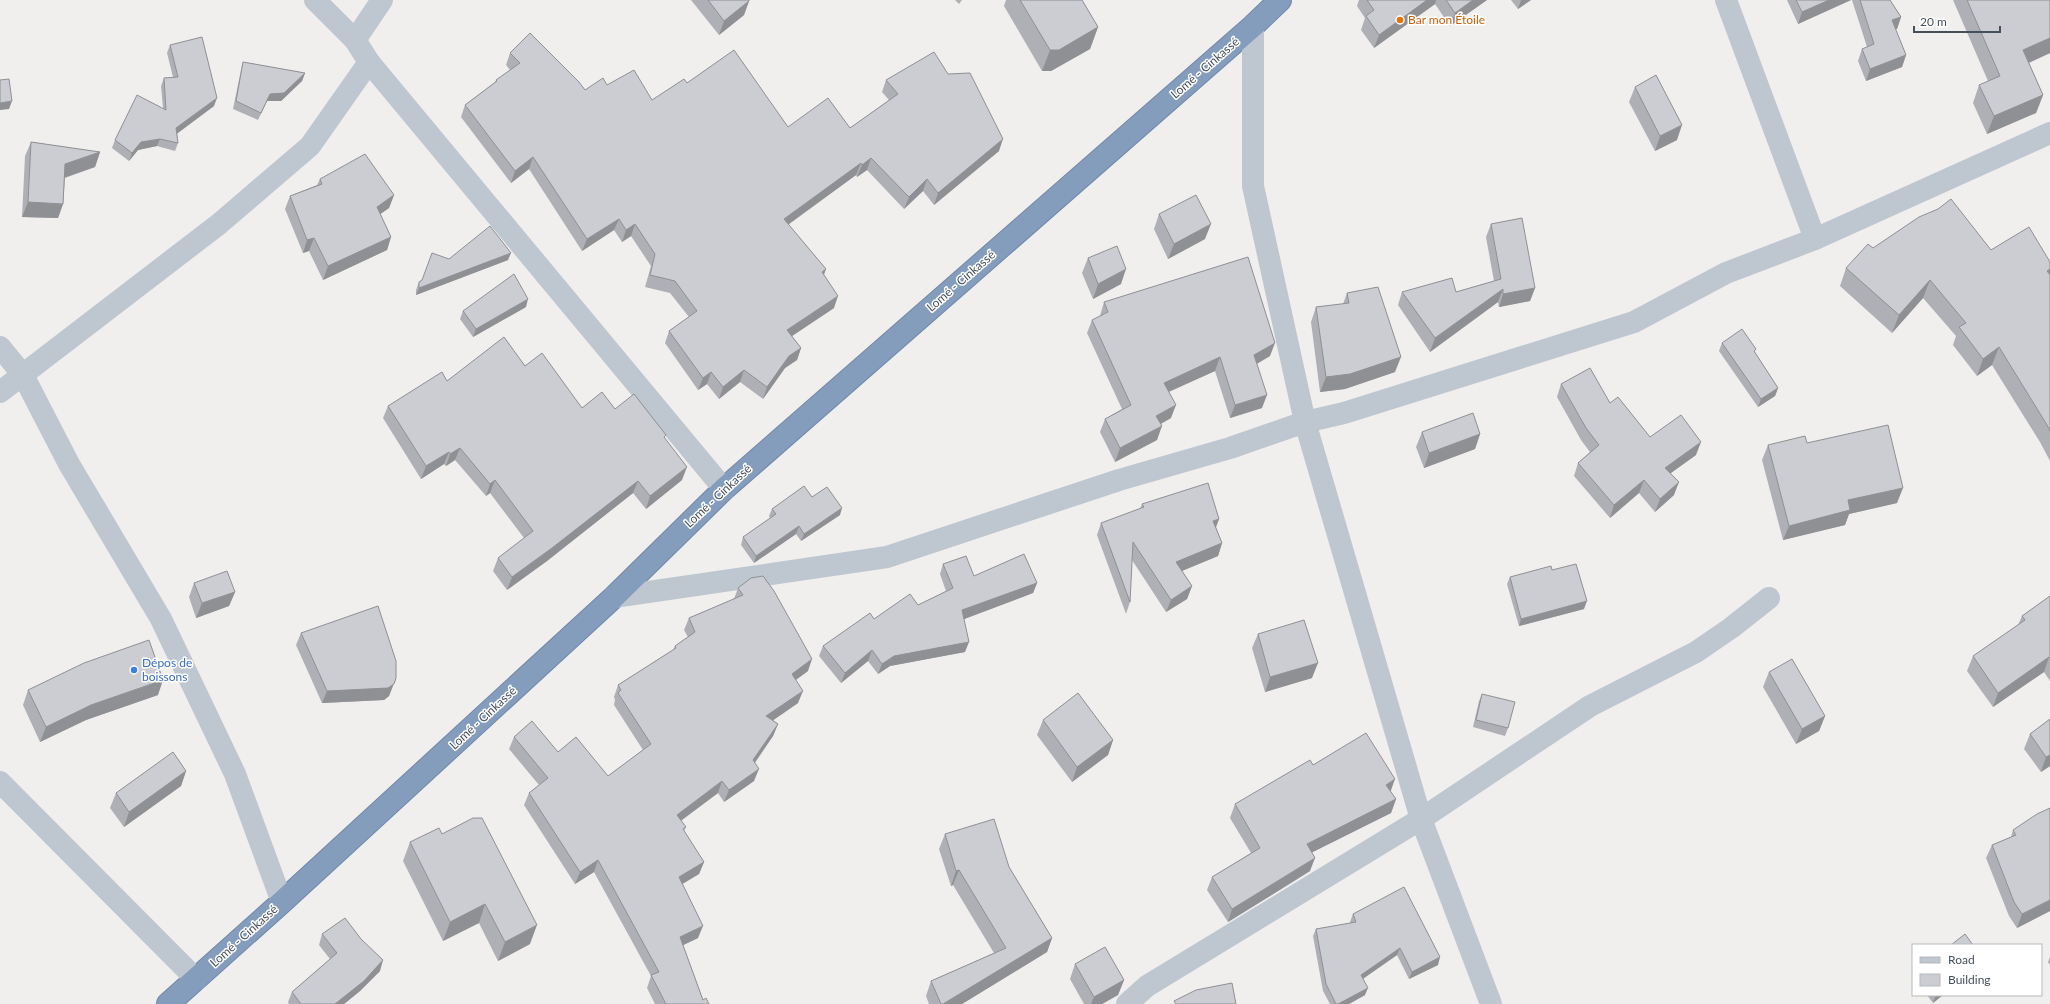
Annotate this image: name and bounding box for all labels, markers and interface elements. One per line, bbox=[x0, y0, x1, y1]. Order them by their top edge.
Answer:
scale bar bbox=[1914, 8, 2000, 34]
place label: Bar mon Étoile bbox=[1408, 12, 1485, 27]
text: 20 m bbox=[1920, 14, 1947, 29]
marker: Bar mon Étoile bbox=[1395, 15, 1405, 25]
street label: Lomé - Cinkassé bbox=[1167, 34, 1242, 101]
street label: Lomé - Cinkassé bbox=[923, 247, 998, 314]
street label: Lomé - Cinkassé bbox=[681, 461, 754, 530]
place label: Dépos de boissons bbox=[142, 655, 192, 684]
marker: Dépos de boissons bbox=[129, 665, 139, 675]
street label: Lomé - Cinkassé bbox=[446, 683, 519, 752]
street label: Lomé - Cinkassé bbox=[207, 901, 281, 970]
legend bbox=[1912, 944, 2042, 996]
text: Road bbox=[1948, 952, 1975, 967]
text: Building bbox=[1948, 972, 1991, 987]

